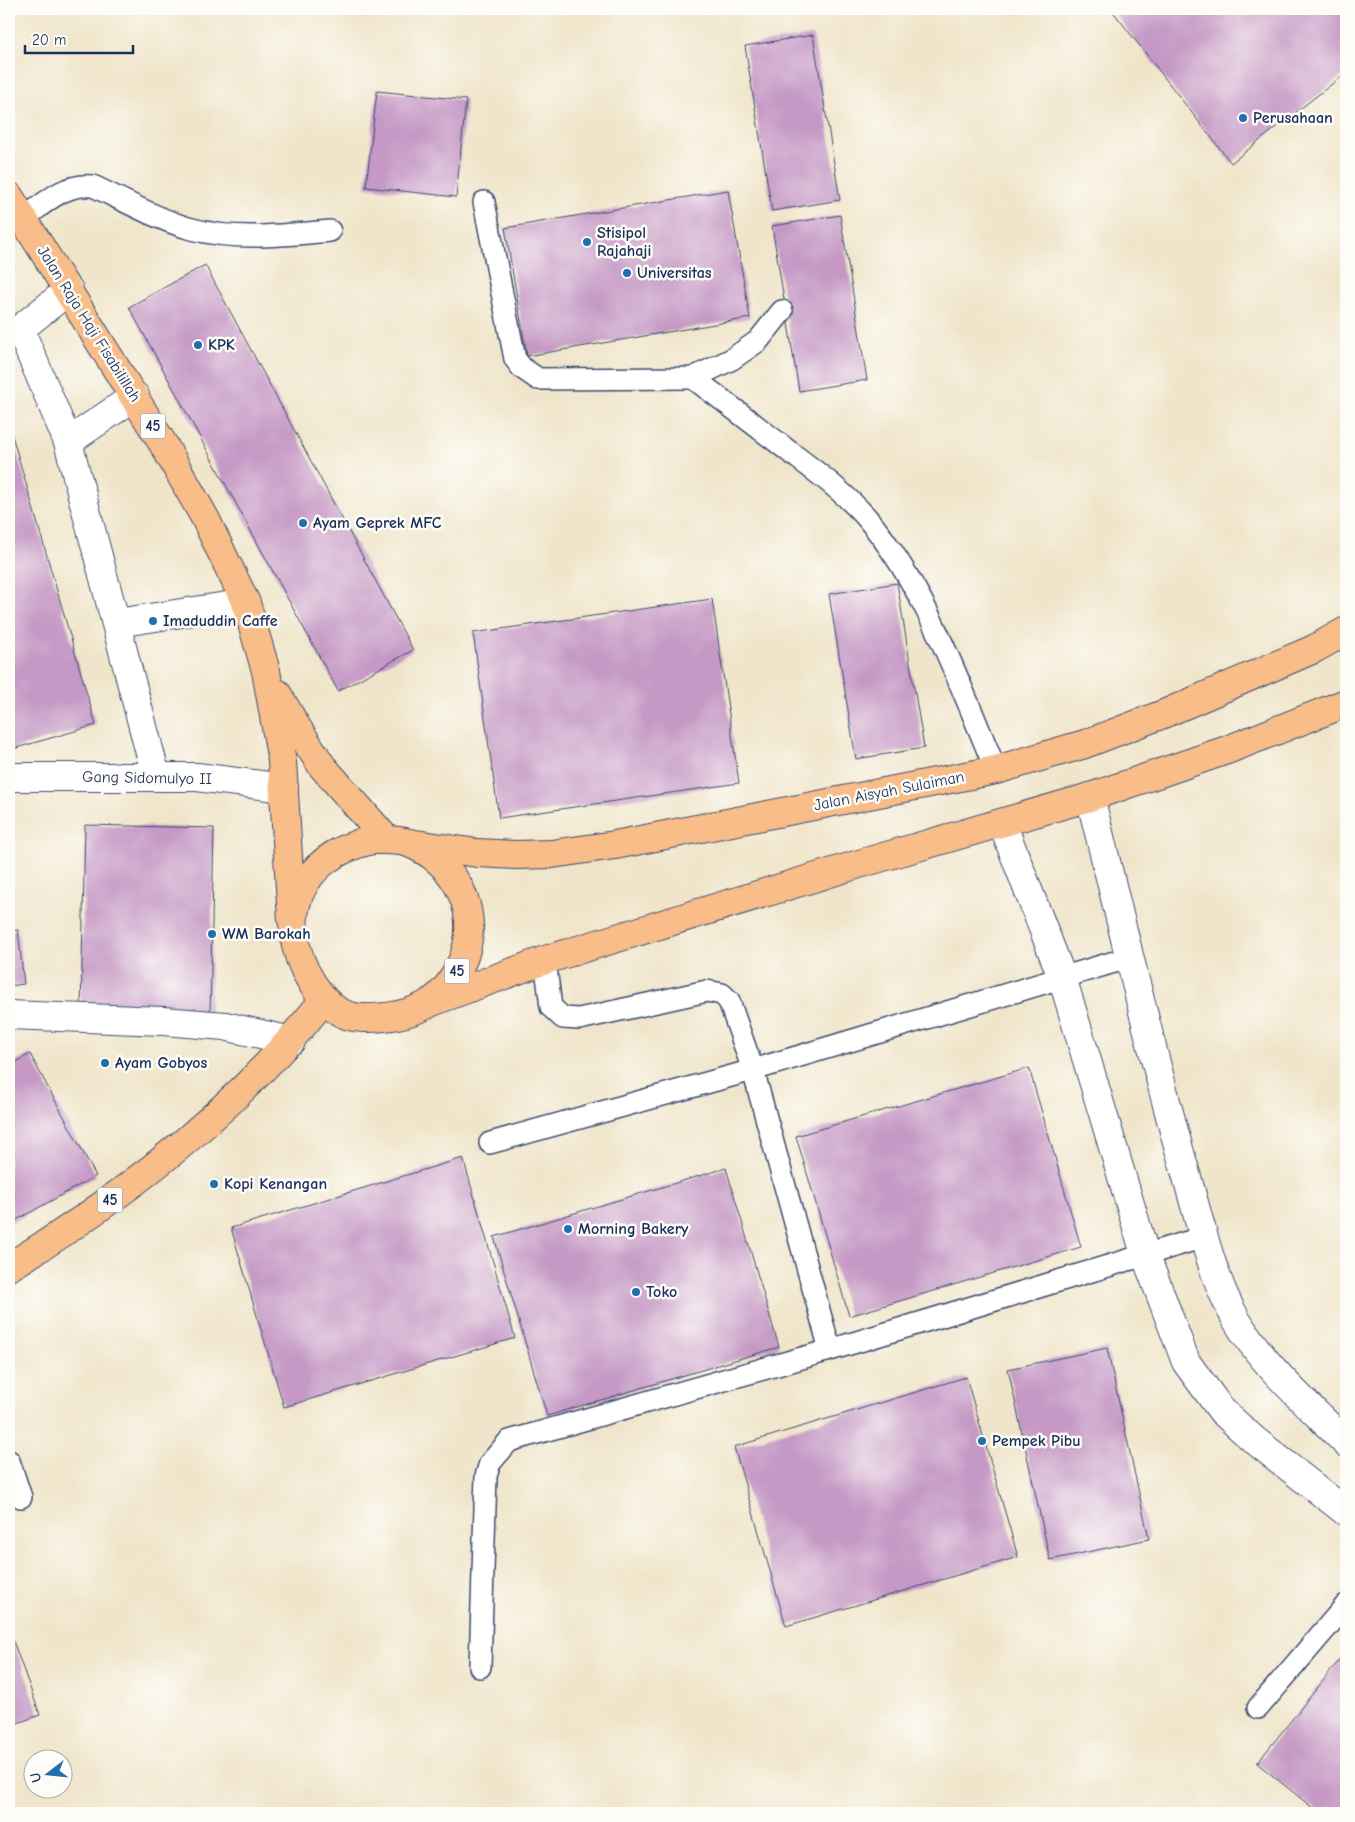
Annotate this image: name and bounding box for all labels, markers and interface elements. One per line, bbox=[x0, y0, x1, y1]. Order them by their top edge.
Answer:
scale bar bbox=[25, 22, 132, 54]
text: 20 m bbox=[32, 31, 66, 49]
place label: Perusahaan bbox=[1253, 109, 1333, 127]
marker: Perusahaan bbox=[1237, 112, 1249, 124]
place label: Stisipol Rajahaji bbox=[597, 224, 651, 260]
marker: Stisipol Rajahaji bbox=[581, 236, 593, 248]
street label: Jalan Raja Haji Fisabilillah bbox=[34, 243, 144, 405]
place label: Universitas bbox=[637, 264, 712, 282]
marker: Universitas bbox=[621, 267, 633, 279]
place label: KPK bbox=[208, 336, 235, 354]
marker: KPK bbox=[192, 339, 204, 351]
road number: 45 bbox=[140, 414, 166, 438]
place label: Ayam Geprek MFC bbox=[313, 514, 442, 532]
marker: Ayam Geprek MFC bbox=[297, 517, 309, 529]
place label: Imaduddin Caffe bbox=[163, 612, 278, 630]
marker: Imaduddin Caffe bbox=[147, 615, 159, 627]
street label: Gang Sidomulyo II bbox=[82, 768, 212, 788]
street label: Jalan Aisyah Sulaiman bbox=[812, 768, 966, 814]
place label: WM Barokah bbox=[222, 925, 311, 943]
marker: WM Barokah bbox=[206, 928, 218, 940]
road number: 45 bbox=[444, 958, 470, 984]
place label: Ayam Gobyos bbox=[115, 1054, 208, 1072]
marker: Ayam Gobyos bbox=[99, 1057, 111, 1069]
place label: Kopi Kenangan bbox=[224, 1175, 327, 1193]
marker: Kopi Kenangan bbox=[208, 1178, 220, 1190]
road number: 45 bbox=[98, 1188, 122, 1212]
place label: Morning Bakery bbox=[578, 1220, 689, 1238]
marker: Morning Bakery bbox=[562, 1223, 574, 1235]
place label: Toko bbox=[646, 1283, 677, 1301]
marker: Toko bbox=[630, 1286, 642, 1298]
place label: Pempek Pibu bbox=[992, 1432, 1081, 1450]
marker: Pempek Pibu bbox=[976, 1435, 988, 1447]
north arrow bbox=[22, 1750, 72, 1800]
text: U bbox=[27, 1771, 45, 1784]

